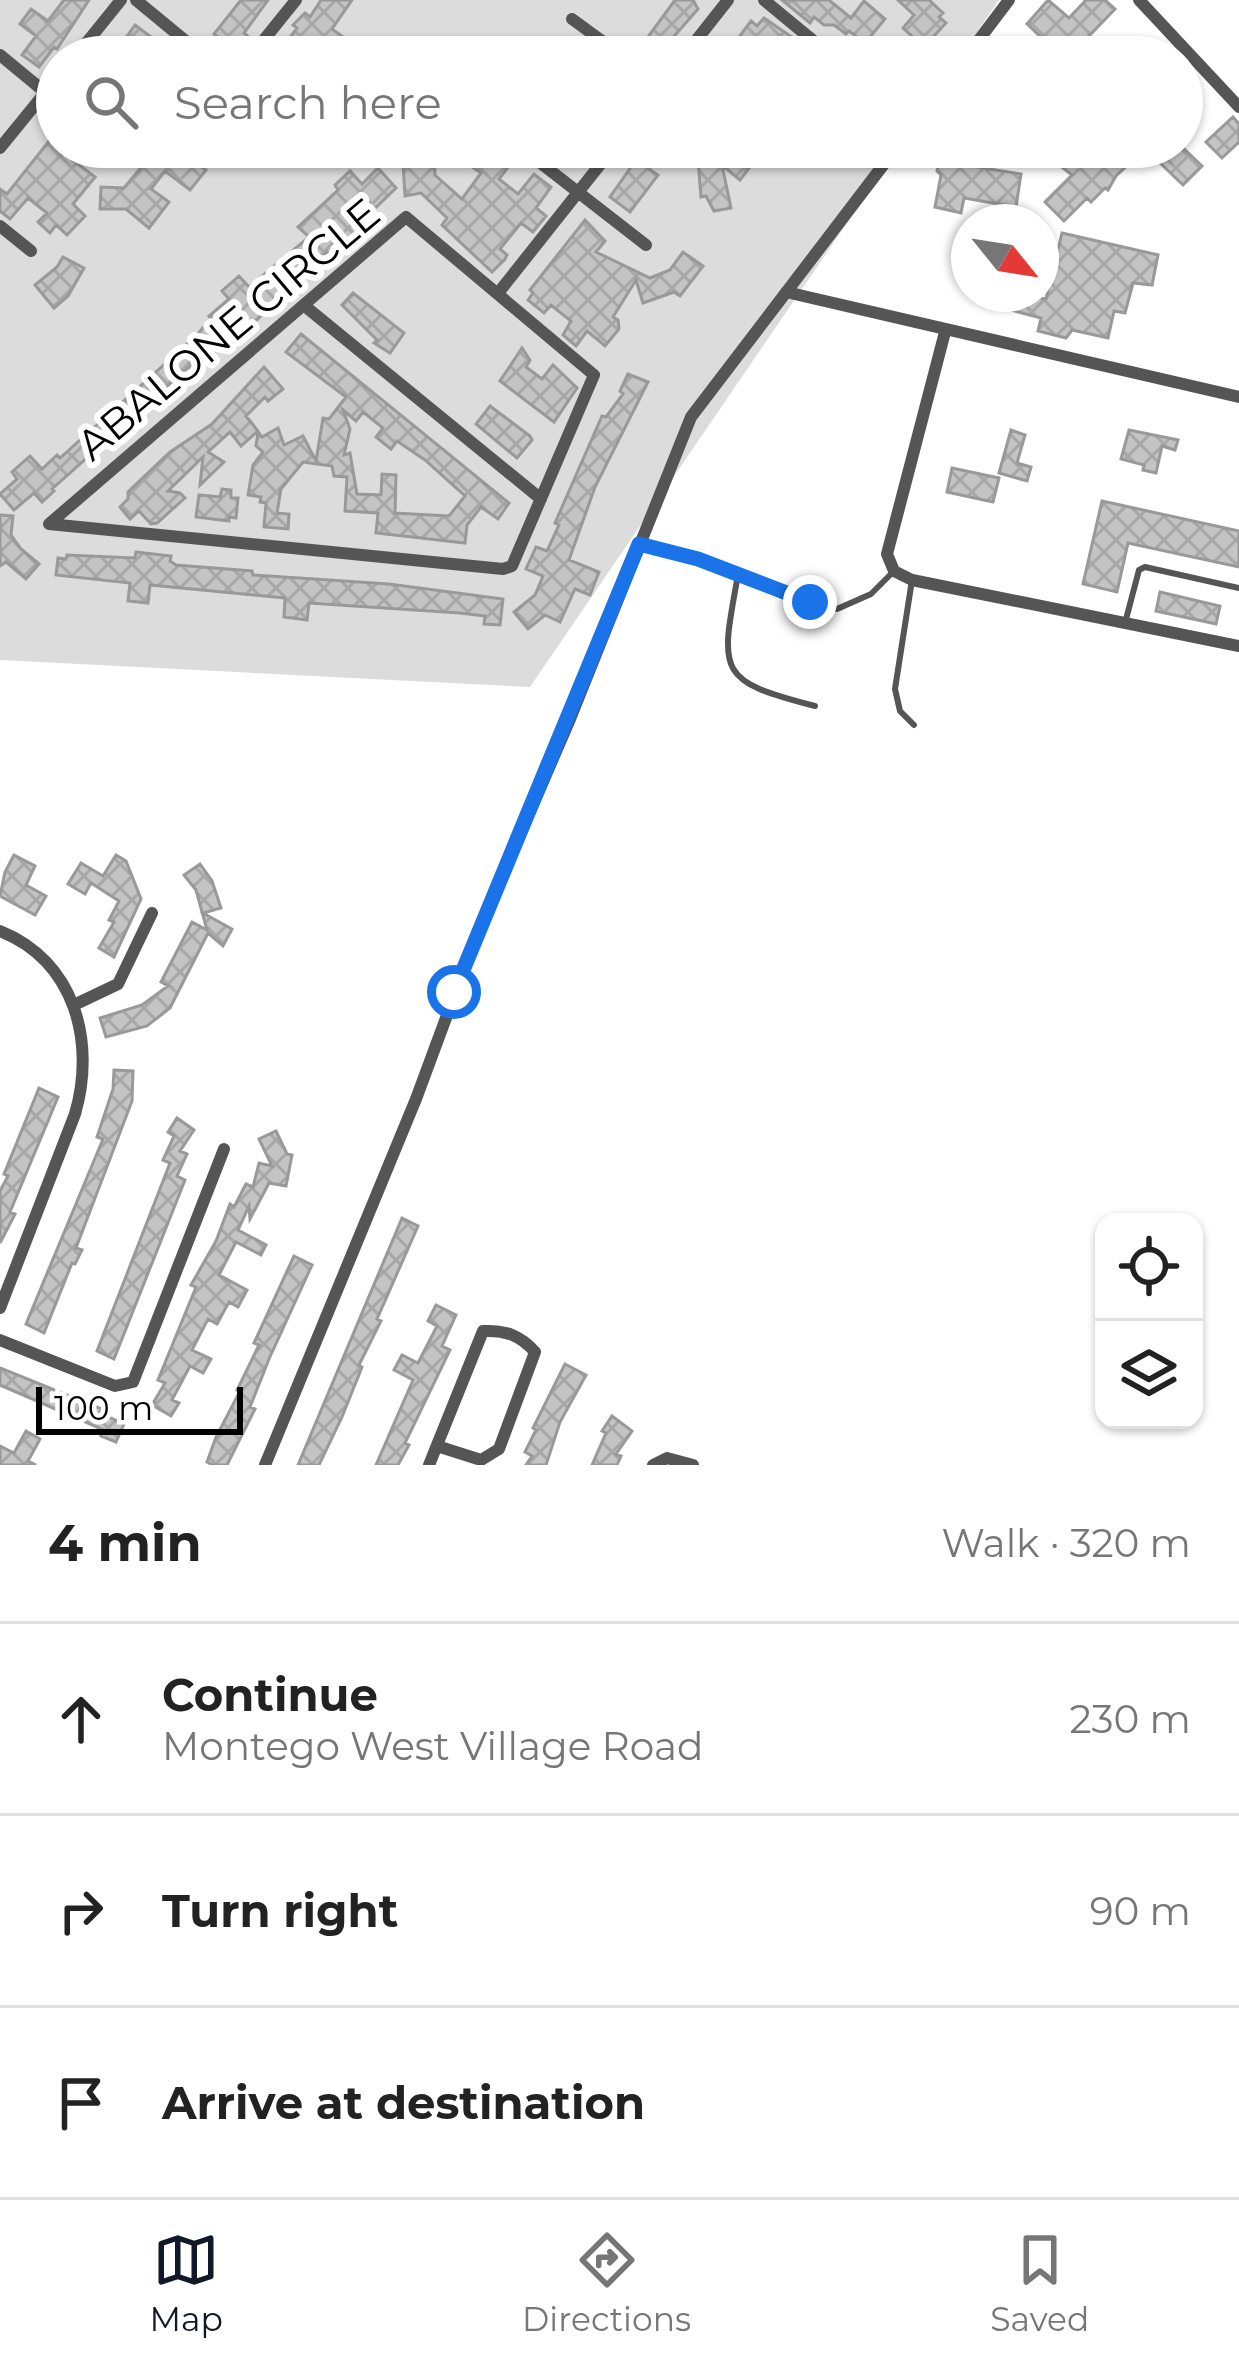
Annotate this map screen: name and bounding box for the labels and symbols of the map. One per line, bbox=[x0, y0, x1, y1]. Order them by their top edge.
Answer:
street label: ABALONE CIRCLE bbox=[66, 187, 390, 471]
north arrow bbox=[951, 204, 1059, 312]
route end bbox=[783, 575, 837, 629]
route start bbox=[427, 965, 481, 1019]
scale bar bbox=[36, 1381, 243, 1434]

